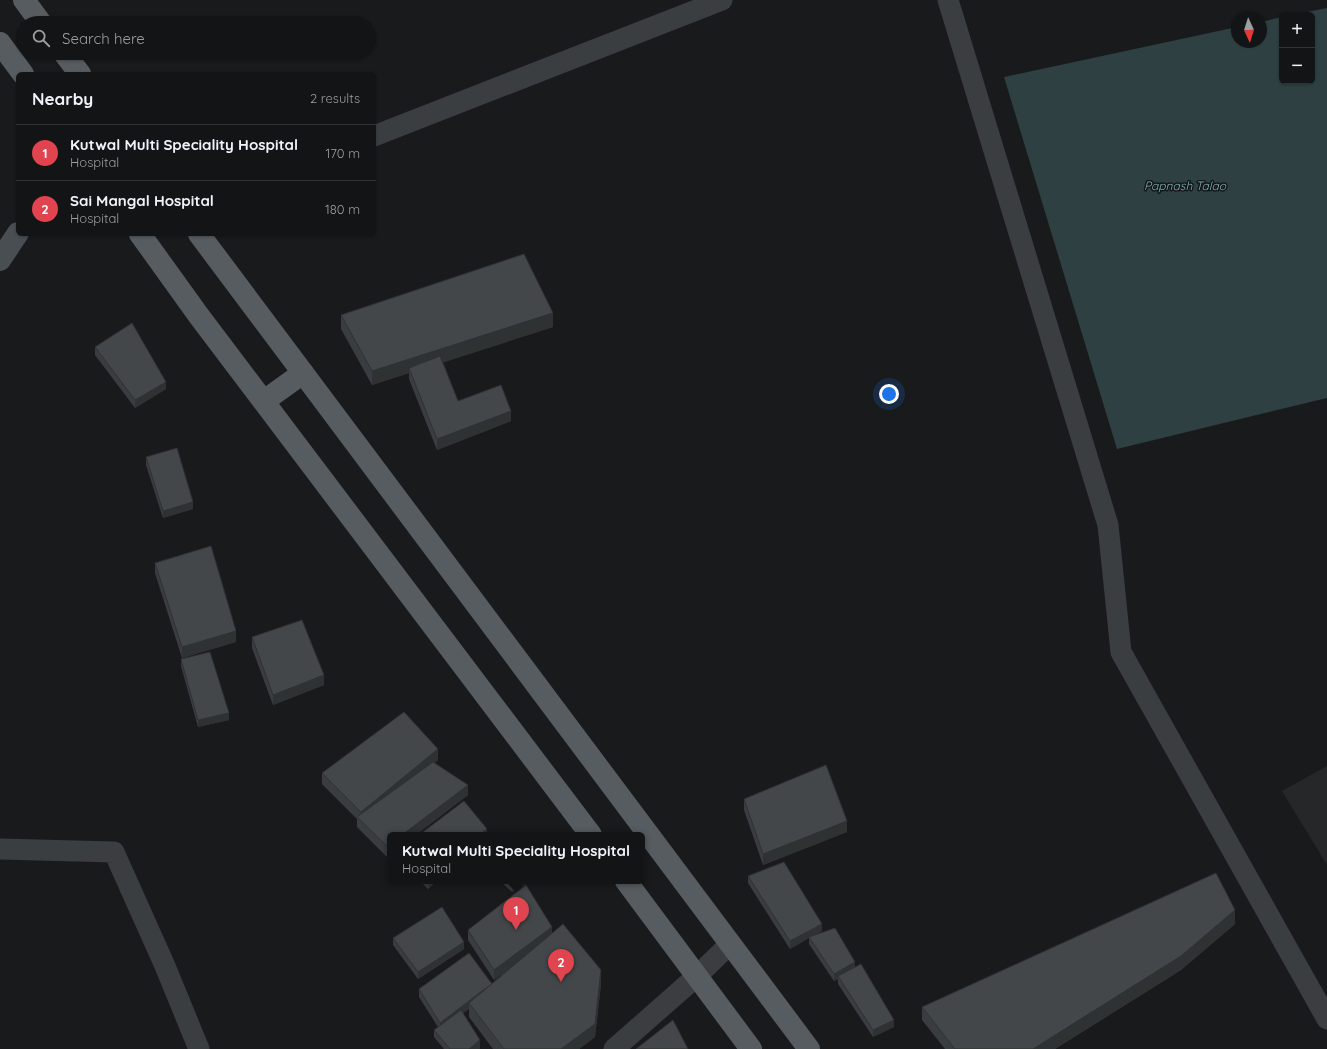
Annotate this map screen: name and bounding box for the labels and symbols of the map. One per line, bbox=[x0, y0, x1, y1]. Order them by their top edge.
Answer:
north arrow bbox=[1231, 12, 1267, 48]
water label: Papnash Talao bbox=[1144, 178, 1227, 193]
your location bbox=[879, 384, 899, 404]
pin: 1 bbox=[503, 897, 529, 930]
pin: 2 bbox=[548, 949, 574, 982]

